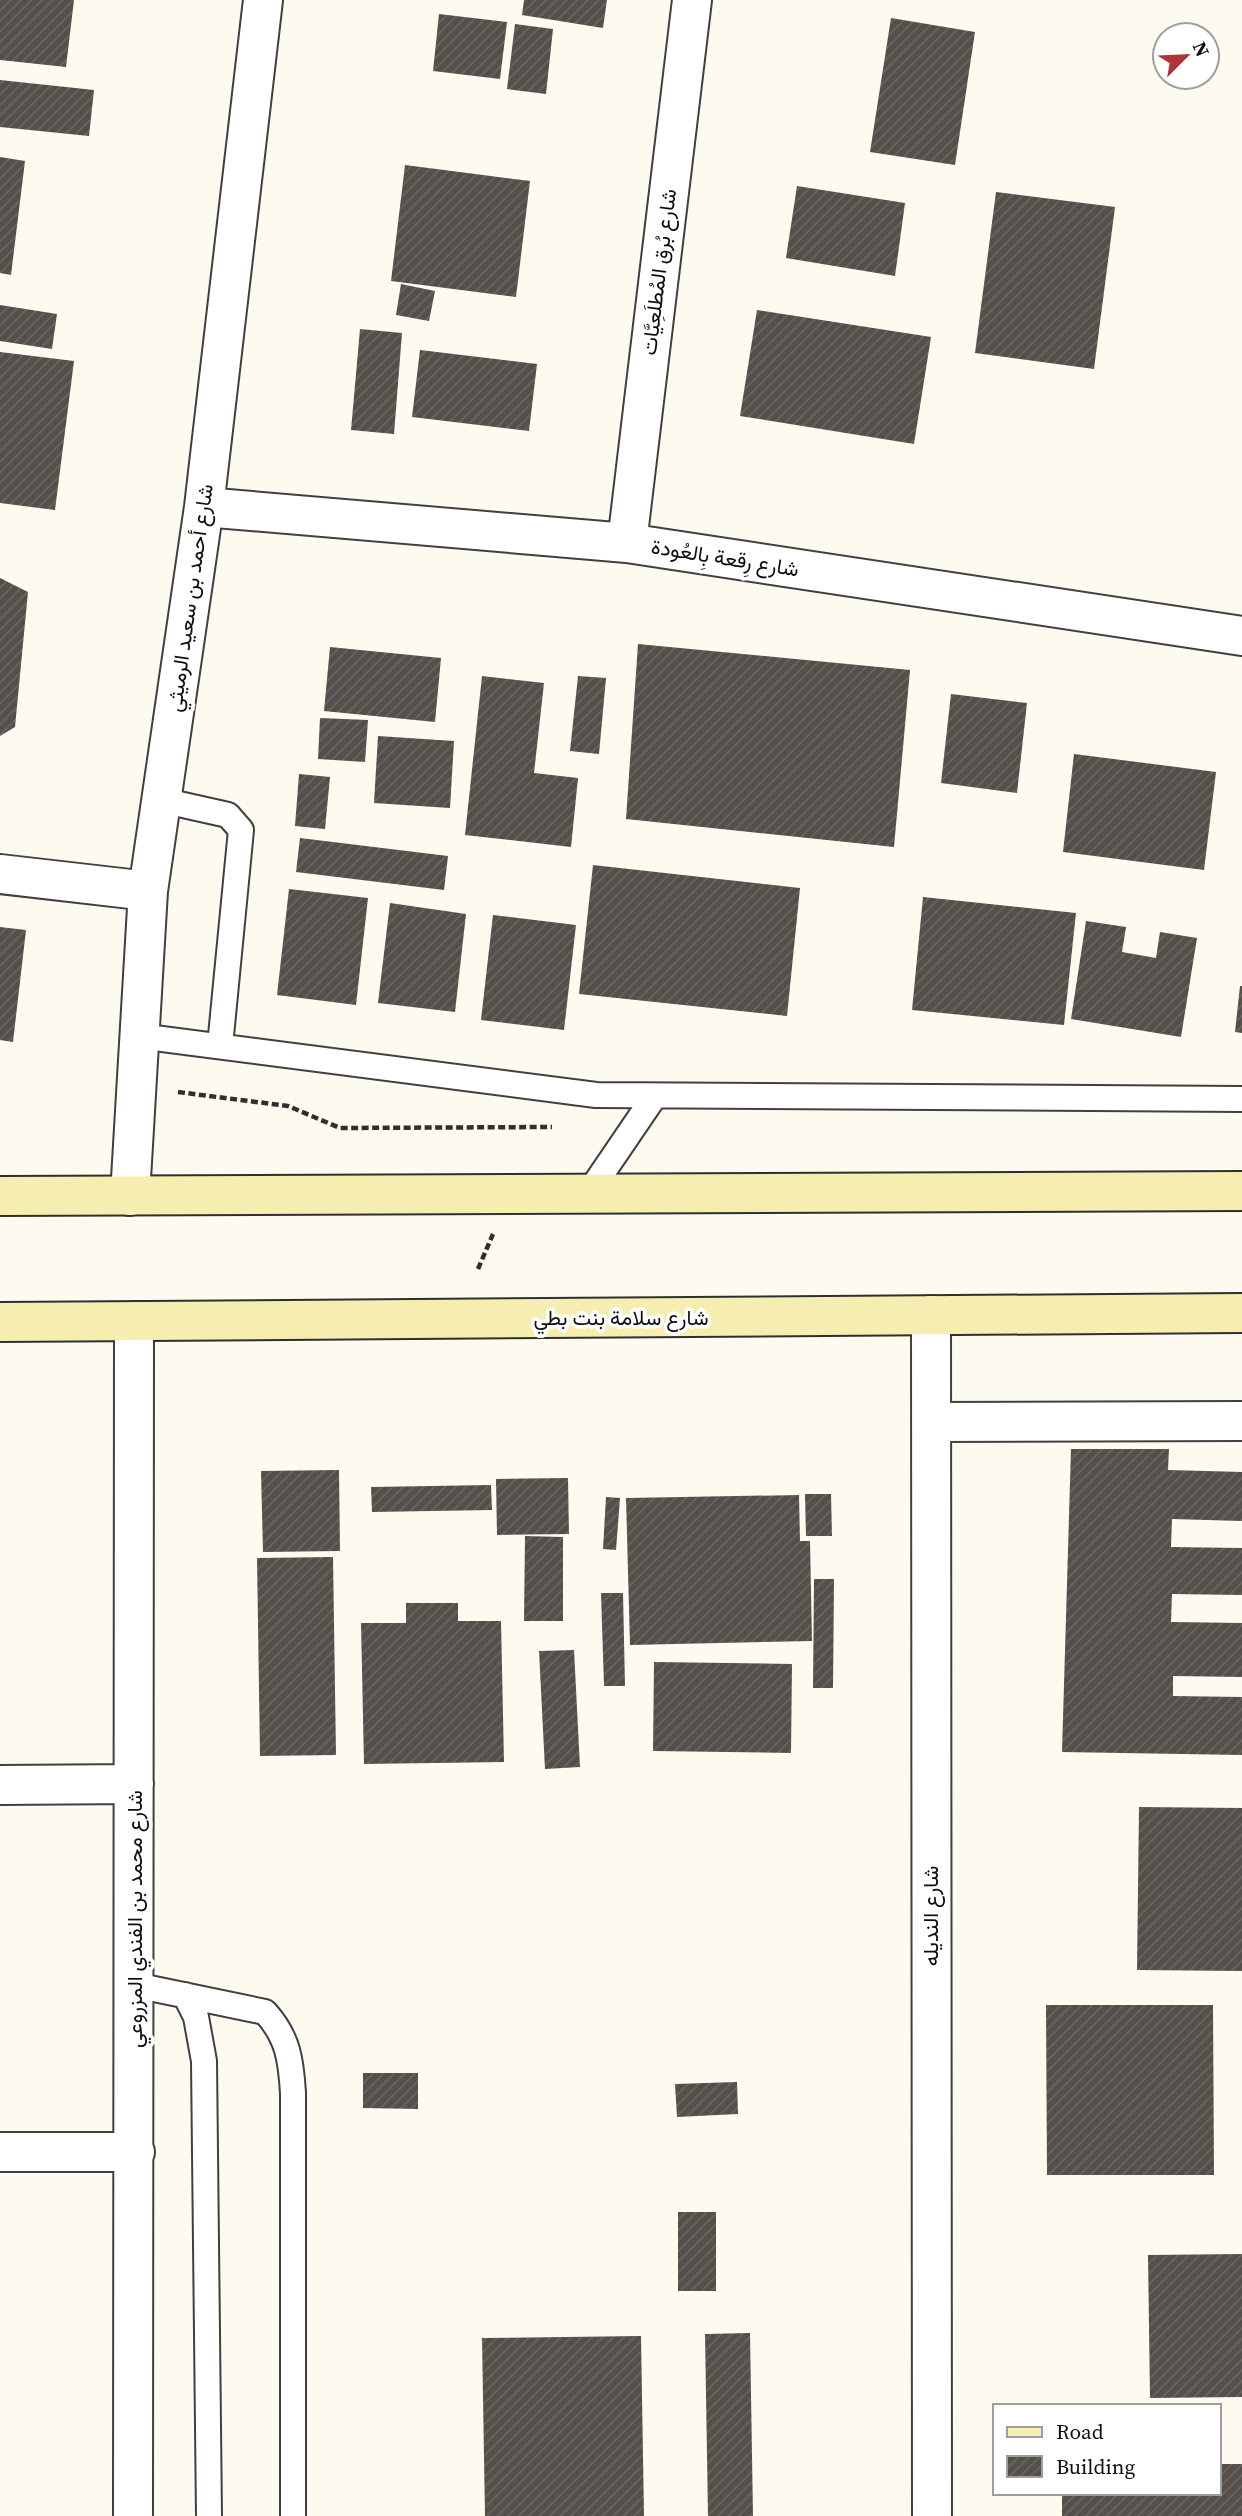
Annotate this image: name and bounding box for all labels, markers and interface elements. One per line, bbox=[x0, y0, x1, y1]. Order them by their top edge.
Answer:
north arrow bbox=[1151, 21, 1221, 91]
text: N bbox=[1187, 37, 1216, 61]
street label: شارع بُرق المُطلَعِيَّات bbox=[634, 187, 683, 357]
street label: شارع أحمد بن سعيد الرميثي bbox=[159, 482, 223, 714]
street label: شارع رِقعة بِالعُودة bbox=[649, 532, 801, 586]
street label: شارع سلامة بنت بطي bbox=[534, 1303, 709, 1335]
street label: شارع محمد بن الفندي المزروعي bbox=[120, 1790, 152, 2048]
street label: شارع النديله bbox=[916, 1866, 945, 1966]
legend bbox=[993, 2404, 1221, 2495]
text: Road bbox=[1056, 2417, 1104, 2446]
text: Building bbox=[1056, 2452, 1135, 2481]

